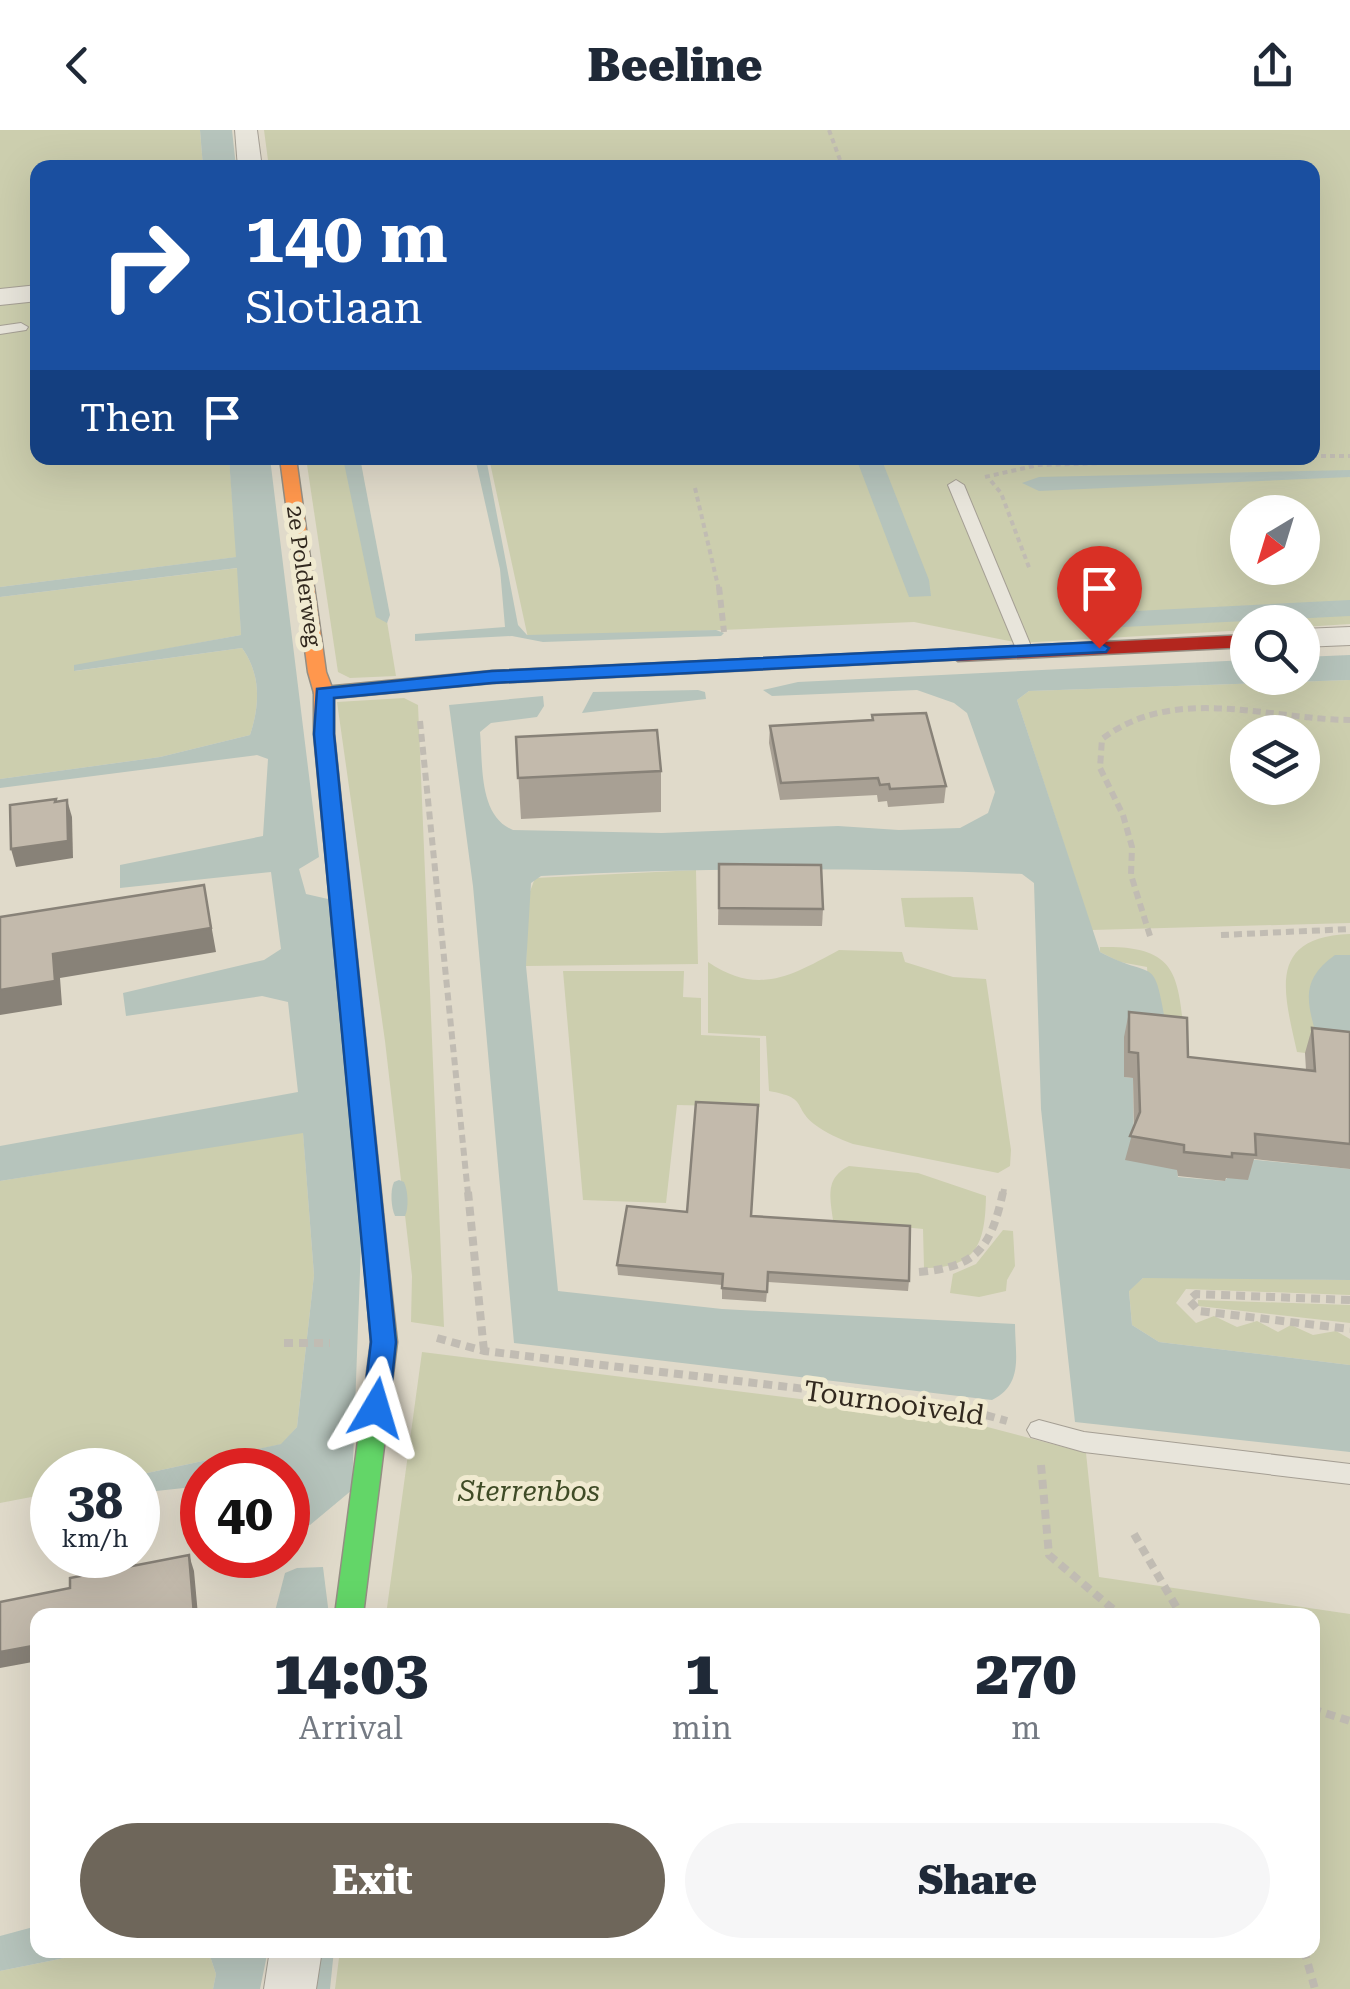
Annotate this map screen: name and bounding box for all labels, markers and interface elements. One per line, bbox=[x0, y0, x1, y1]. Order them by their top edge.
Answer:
icon: back bbox=[50, 38, 105, 93]
icon: share bbox=[1245, 38, 1300, 93]
text: Beeline bbox=[587, 39, 763, 92]
text: 140 m bbox=[245, 197, 448, 279]
icon: right bbox=[80, 200, 210, 330]
text: Slotlaan bbox=[245, 281, 423, 334]
icon: arrive bbox=[195, 390, 250, 445]
text: Then bbox=[80, 396, 175, 440]
north arrow bbox=[1230, 495, 1320, 585]
map controls bbox=[1230, 495, 1320, 805]
street label: 2e Polderweg bbox=[282, 504, 326, 648]
pin bbox=[1057, 546, 1142, 649]
icon: arrive bbox=[1072, 561, 1127, 616]
button: search bbox=[1230, 605, 1320, 695]
button: layers bbox=[1230, 715, 1320, 805]
position arrow bbox=[324, 1356, 428, 1460]
street label: Tournooiveld bbox=[802, 1374, 986, 1432]
speed limit sign: 40 bbox=[180, 1448, 310, 1578]
text: 38 bbox=[67, 1472, 123, 1530]
park label: Sterrenbos bbox=[457, 1475, 600, 1508]
text: km/h bbox=[62, 1524, 128, 1553]
text: 14:03 bbox=[274, 1638, 428, 1709]
text: 1 bbox=[685, 1638, 719, 1709]
text: 270 bbox=[975, 1638, 1076, 1709]
text: Arrival bbox=[299, 1709, 403, 1747]
text: min bbox=[672, 1709, 732, 1747]
text: m bbox=[1011, 1709, 1040, 1747]
button: Exit bbox=[80, 1823, 665, 1938]
button: Share bbox=[685, 1823, 1270, 1938]

